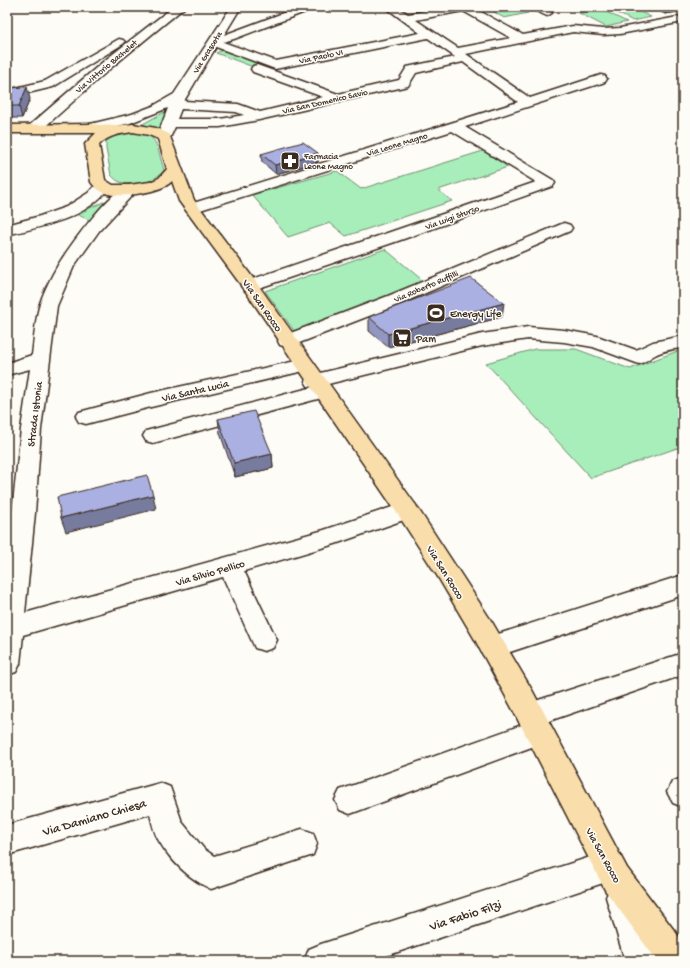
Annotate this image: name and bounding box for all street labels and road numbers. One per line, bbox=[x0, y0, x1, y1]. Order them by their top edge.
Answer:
street label: Via Grasceta bbox=[190, 29, 226, 77]
street label: Via Vittorio Bachelet bbox=[73, 37, 141, 97]
street label: Via Paolo VI bbox=[297, 47, 344, 68]
street label: Via San Domenico Savio bbox=[281, 87, 369, 118]
street label: Via Leone Magno bbox=[365, 131, 430, 160]
street label: Via Luigi Sturzo bbox=[423, 203, 481, 234]
street label: Via Roberto Ruffilli bbox=[392, 269, 460, 306]
street label: Via San Rocco bbox=[238, 277, 284, 335]
street label: Via Santa Lucia bbox=[160, 378, 231, 406]
street label: Strada Istonia bbox=[26, 380, 46, 447]
street label: Via San Rocco bbox=[423, 543, 466, 602]
street label: Via Silvio Pellico bbox=[174, 558, 247, 590]
street label: Via Damiano Chiesa bbox=[40, 796, 149, 841]
street label: Via San Rocco bbox=[582, 826, 622, 886]
street label: Via Fabio Filzi bbox=[427, 898, 504, 935]

